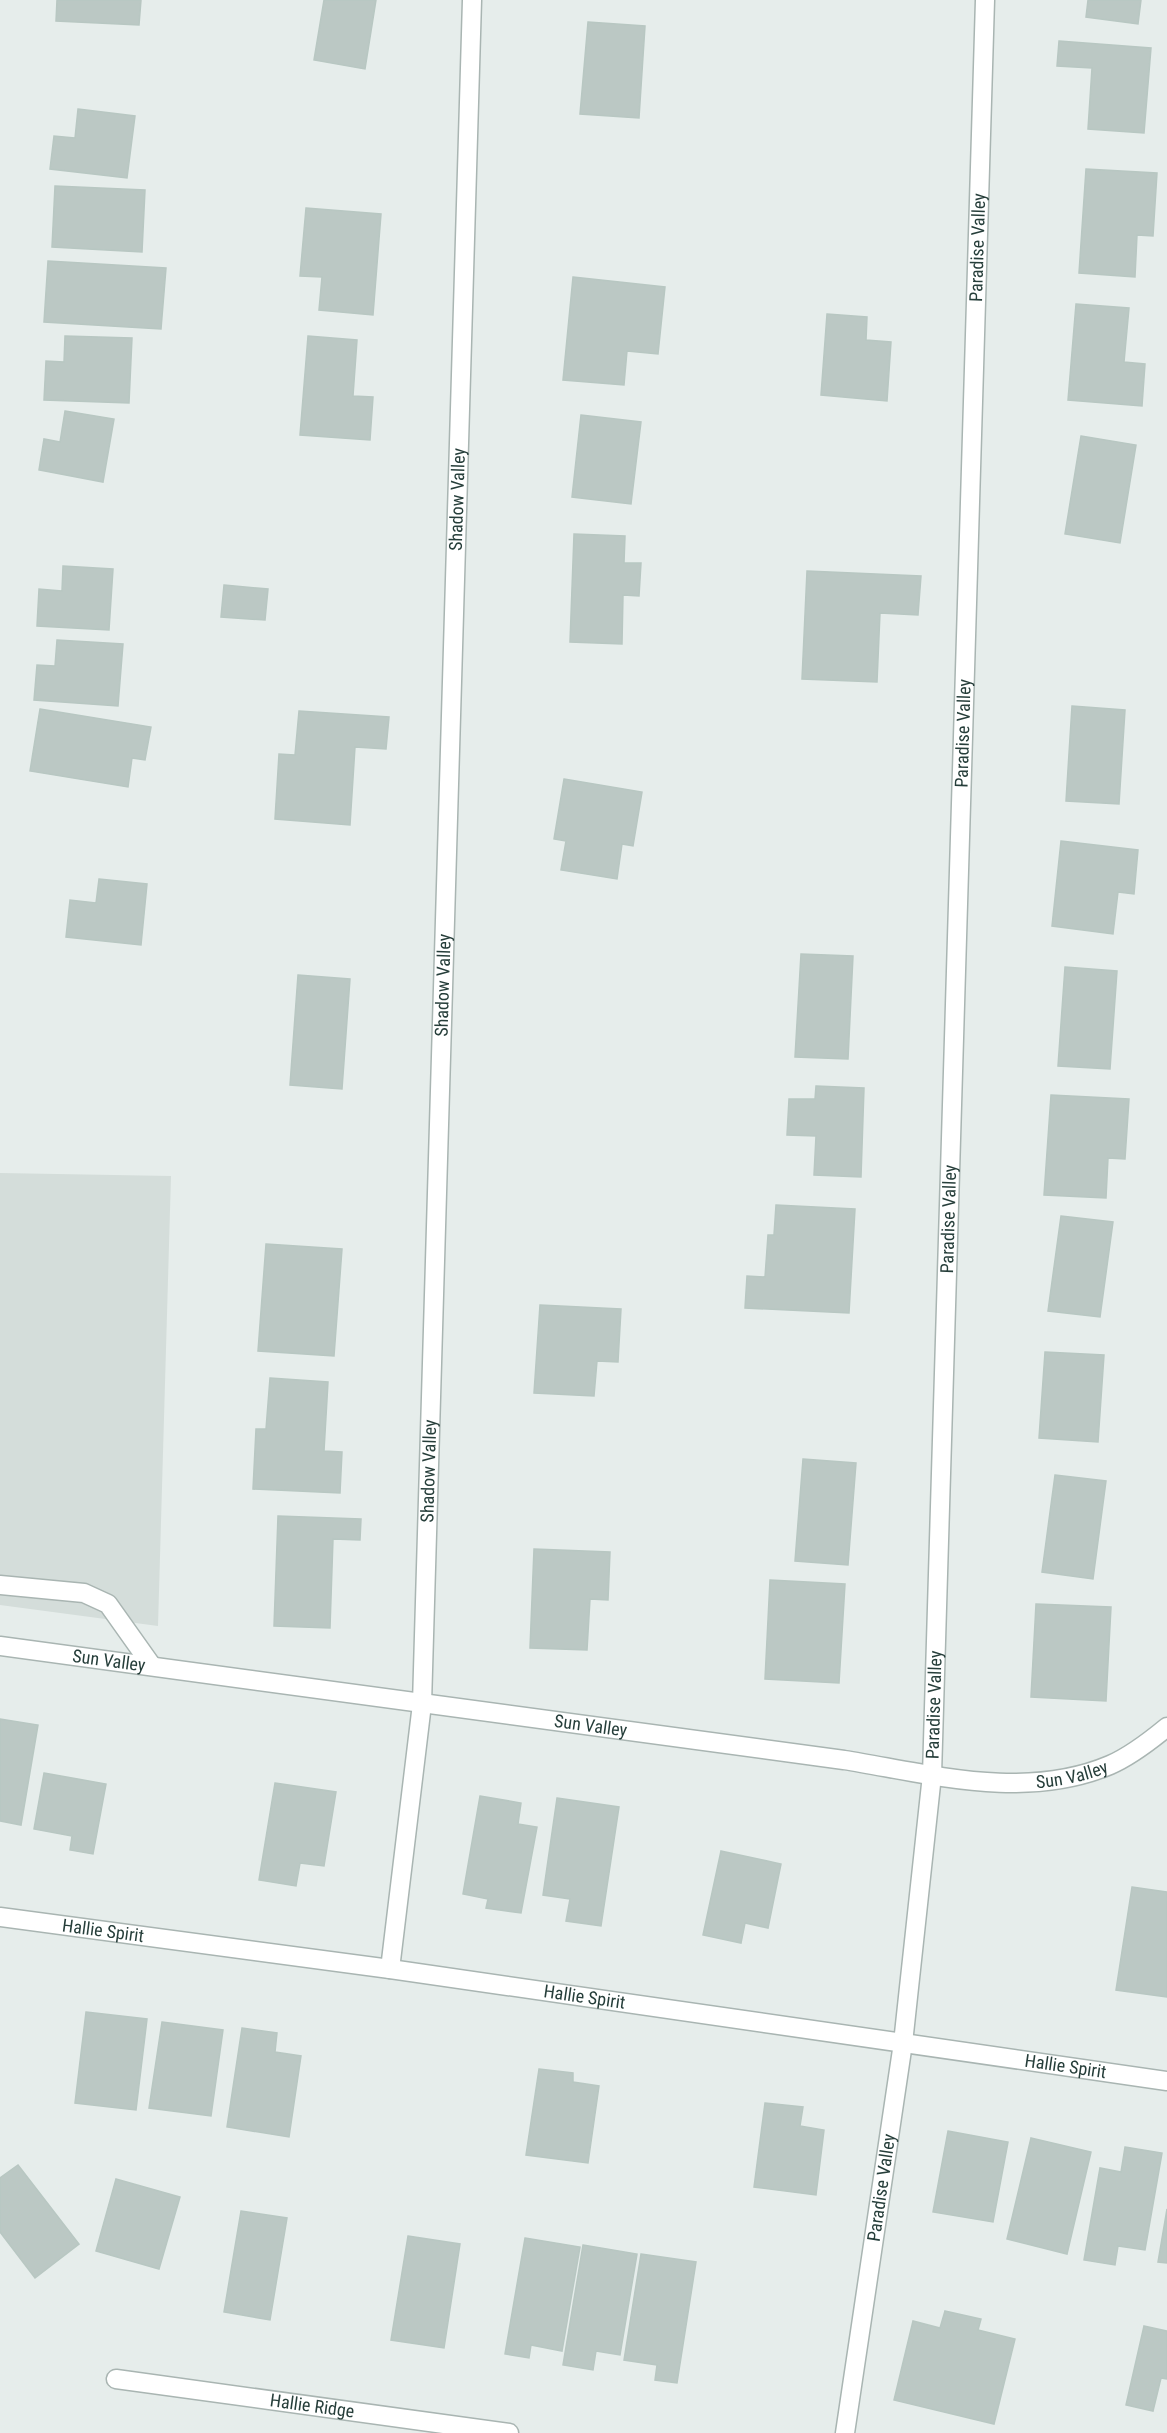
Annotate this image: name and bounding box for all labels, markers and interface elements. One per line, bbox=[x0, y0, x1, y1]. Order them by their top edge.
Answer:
street label: Paradise Valley bbox=[965, 192, 989, 302]
street label: Shadow Valley bbox=[445, 447, 469, 551]
street label: Paradise Valley bbox=[950, 678, 975, 788]
street label: Shadow Valley bbox=[431, 933, 455, 1037]
street label: Paradise Valley bbox=[936, 1164, 960, 1274]
street label: Shadow Valley bbox=[416, 1419, 440, 1523]
street label: Sun Valley bbox=[71, 1645, 147, 1676]
street label: Paradise Valley bbox=[921, 1650, 946, 1759]
street label: Sun Valley bbox=[553, 1710, 629, 1741]
street label: Sun Valley bbox=[1035, 1756, 1111, 1792]
street label: Hallie Spirit bbox=[61, 1914, 145, 1946]
street label: Hallie Spirit bbox=[542, 1980, 627, 2013]
street label: Hallie Spirit bbox=[1023, 2050, 1108, 2082]
street label: Paradise Valley bbox=[863, 2132, 899, 2243]
street label: Hallie Ridge bbox=[269, 2389, 356, 2422]

